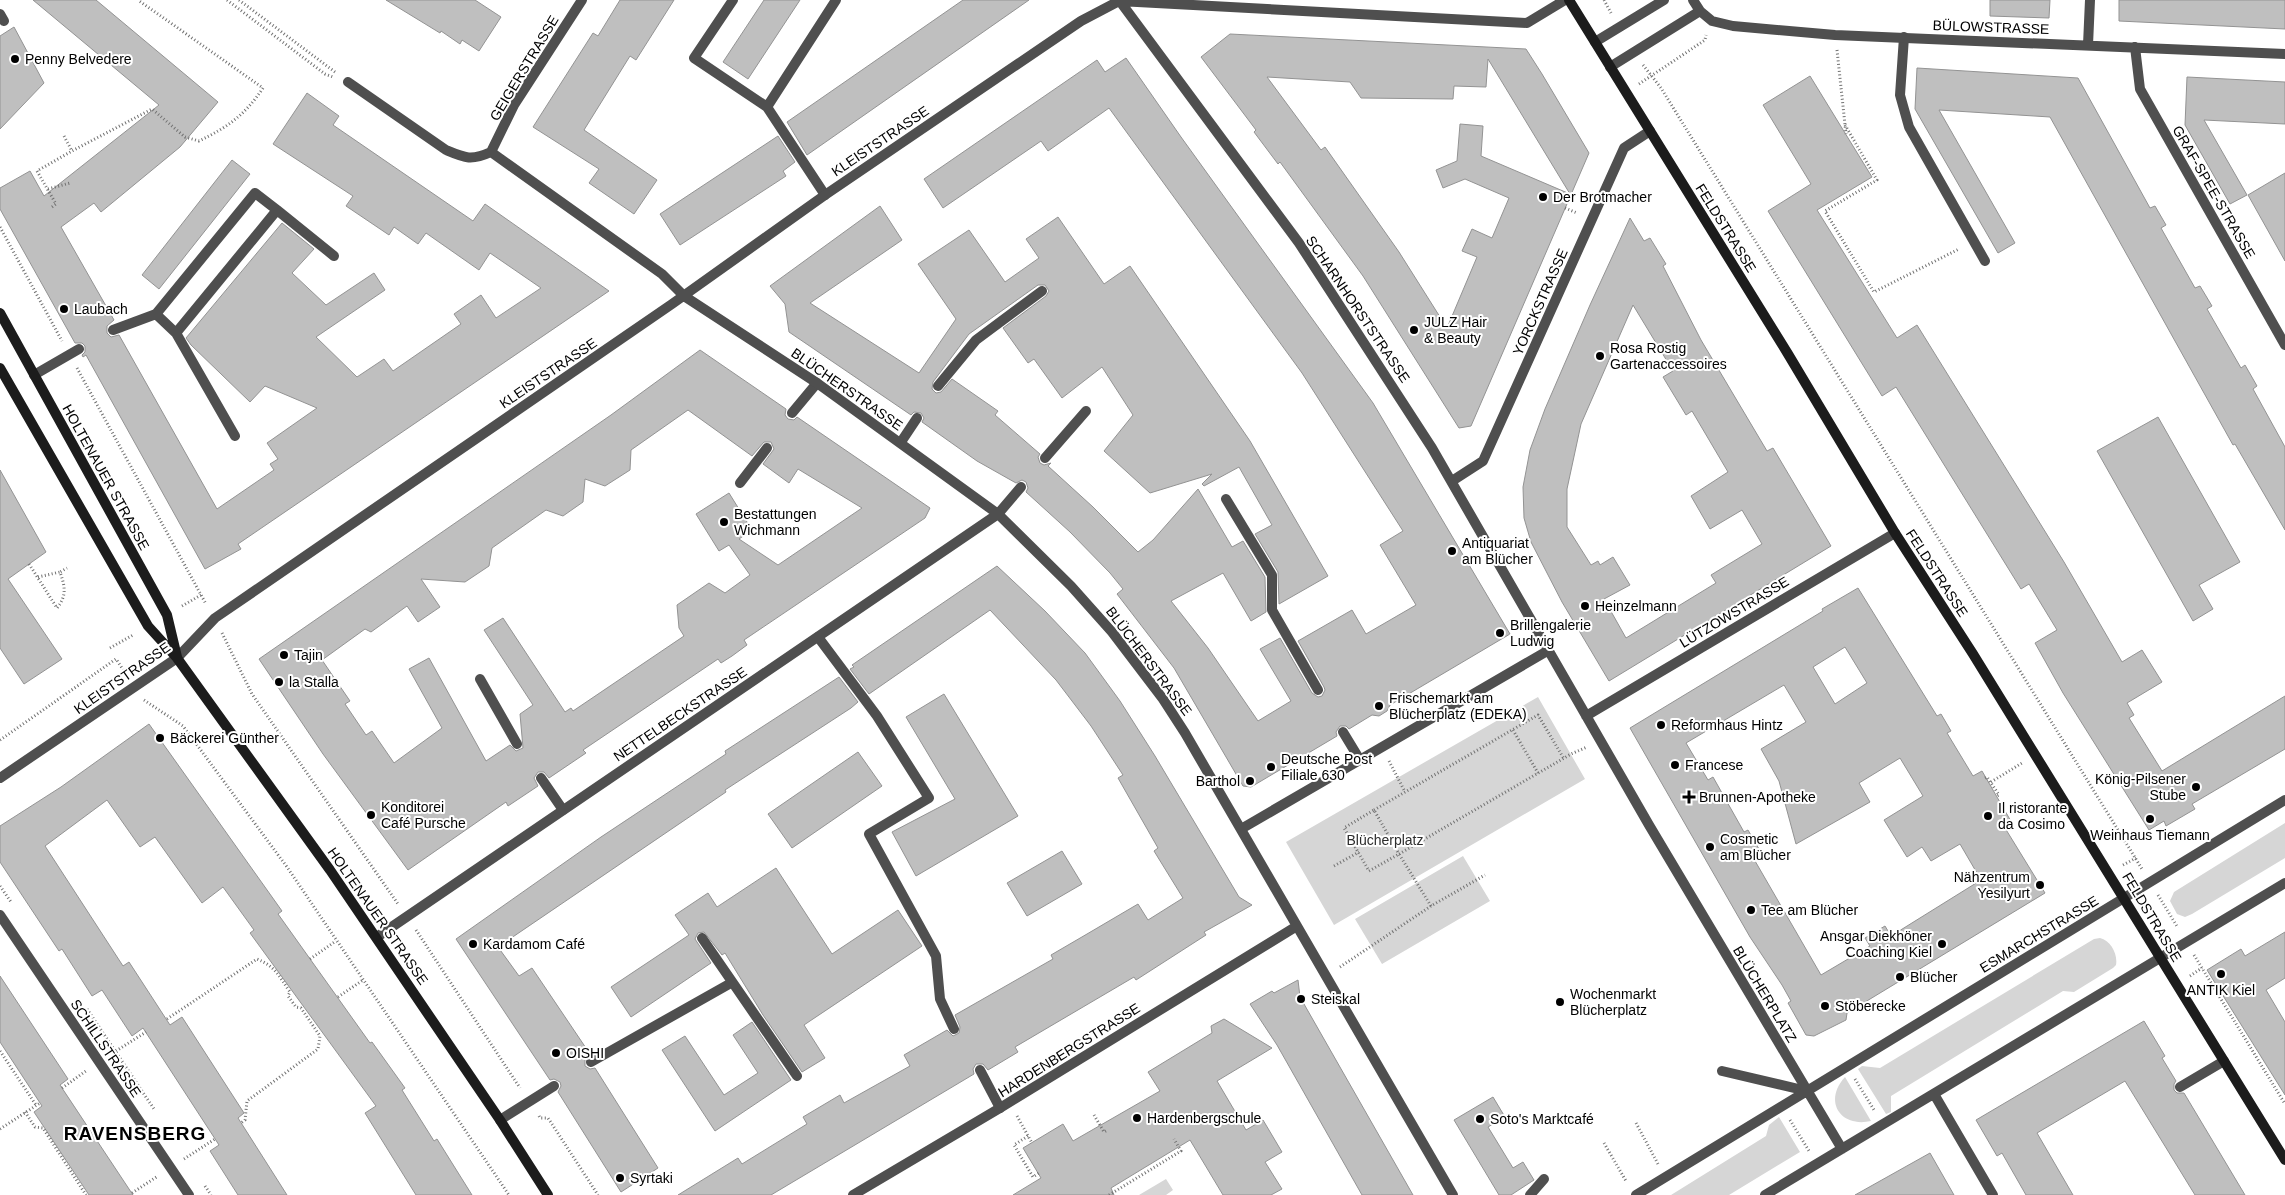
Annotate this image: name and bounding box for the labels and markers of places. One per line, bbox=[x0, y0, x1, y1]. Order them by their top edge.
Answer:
place label: Penny Belvedere bbox=[25, 51, 132, 67]
marker: Penny Belvedere bbox=[9, 53, 21, 65]
place label: Der Brotmacher bbox=[1553, 189, 1652, 205]
marker: Der Brotmacher bbox=[1537, 191, 1549, 203]
place label: Laubach bbox=[74, 301, 128, 317]
marker: Laubach bbox=[58, 303, 70, 315]
place label: JULZ Hair & Beauty bbox=[1424, 314, 1487, 346]
marker: JULZ Hair & Beauty bbox=[1408, 324, 1420, 336]
place label: Rosa Rostig Gartenaccessoires bbox=[1610, 340, 1727, 372]
marker: Rosa Rostig Gartenaccessoires bbox=[1594, 350, 1606, 362]
place label: Bestattungen Wichmann bbox=[734, 506, 817, 538]
marker: Bestattungen Wichmann bbox=[718, 516, 730, 528]
place label: Antiquariat am Blücher bbox=[1462, 535, 1533, 567]
marker: Antiquariat am Blücher bbox=[1446, 545, 1458, 557]
place label: Heinzelmann bbox=[1595, 598, 1677, 614]
marker: Heinzelmann bbox=[1579, 600, 1591, 612]
place label: Brillengalerie Ludwig bbox=[1510, 617, 1591, 649]
marker: Brillengalerie Ludwig bbox=[1494, 627, 1506, 639]
place label: Tajin bbox=[294, 647, 323, 663]
marker: Tajin bbox=[278, 649, 290, 661]
place label: la Stalla bbox=[289, 674, 339, 690]
marker: la Stalla bbox=[273, 676, 285, 688]
place label: Frischemarkt am Blücherplatz (EDEKA) bbox=[1389, 690, 1527, 722]
marker: Frischemarkt am Blücherplatz (EDEKA) bbox=[1373, 700, 1385, 712]
place label: Reformhaus Hintz bbox=[1671, 717, 1783, 733]
marker: Reformhaus Hintz bbox=[1655, 719, 1667, 731]
place label: Bäckerei Günther bbox=[170, 730, 279, 746]
marker: Bäckerei Günther bbox=[154, 732, 166, 744]
place label: Deutsche Post Filiale 630 bbox=[1281, 751, 1372, 783]
place label: Francese bbox=[1685, 757, 1744, 773]
marker: Francese bbox=[1669, 759, 1681, 771]
marker: Deutsche Post Filiale 630 bbox=[1265, 761, 1277, 773]
place label: König-Pilsener Stube bbox=[2095, 771, 2186, 803]
place label: Barthol bbox=[1196, 773, 1240, 789]
marker: Barthol bbox=[1244, 775, 1256, 787]
marker: König-Pilsener Stube bbox=[2190, 781, 2202, 793]
place label: Brunnen-Apotheke bbox=[1699, 789, 1816, 805]
marker: Brunnen-Apotheke bbox=[1683, 791, 1695, 803]
place label: Konditorei Café Pursche bbox=[381, 799, 466, 831]
place label: Il ristorante da Cosimo bbox=[1998, 800, 2067, 832]
marker: Konditorei Café Pursche bbox=[365, 809, 377, 821]
marker: Il ristorante da Cosimo bbox=[1982, 810, 1994, 822]
marker: Weinhaus Tiemann bbox=[2144, 813, 2156, 825]
place label: Weinhaus Tiemann bbox=[2090, 827, 2210, 843]
place label: Cosmetic am Blücher bbox=[1720, 831, 1791, 863]
marker: Cosmetic am Blücher bbox=[1704, 841, 1716, 853]
place label: Nähzentrum Yesilyurt bbox=[1954, 869, 2030, 901]
marker: Nähzentrum Yesilyurt bbox=[2034, 879, 2046, 891]
place label: Tee am Blücher bbox=[1761, 902, 1859, 918]
marker: Tee am Blücher bbox=[1745, 904, 1757, 916]
place label: Ansgar Diekhöner Coaching Kiel bbox=[1820, 928, 1932, 960]
place label: Kardamom Café bbox=[483, 936, 585, 952]
marker: Kardamom Café bbox=[467, 938, 479, 950]
marker: Ansgar Diekhöner Coaching Kiel bbox=[1936, 938, 1948, 950]
marker: ANTIK Kiel bbox=[2215, 968, 2227, 980]
place label: Blücher bbox=[1910, 969, 1958, 985]
marker: Blücher bbox=[1894, 971, 1906, 983]
place label: ANTIK Kiel bbox=[2187, 982, 2255, 998]
place label: Wochenmarkt Blücherplatz bbox=[1570, 986, 1656, 1018]
place label: Steiskal bbox=[1311, 991, 1360, 1007]
marker: Steiskal bbox=[1295, 993, 1307, 1005]
marker: Wochenmarkt Blücherplatz bbox=[1554, 996, 1566, 1008]
place label: Stöberecke bbox=[1835, 998, 1906, 1014]
marker: Stöberecke bbox=[1819, 1000, 1831, 1012]
place label: OISHI bbox=[566, 1045, 604, 1061]
marker: OISHI bbox=[550, 1047, 562, 1059]
place label: Hardenbergschule bbox=[1147, 1110, 1262, 1126]
place label: Soto's Marktcafé bbox=[1490, 1111, 1594, 1127]
marker: Hardenbergschule bbox=[1131, 1112, 1143, 1124]
marker: Soto's Marktcafé bbox=[1474, 1113, 1486, 1125]
place label: Syrtaki bbox=[630, 1170, 673, 1186]
marker: Syrtaki bbox=[614, 1172, 626, 1184]

